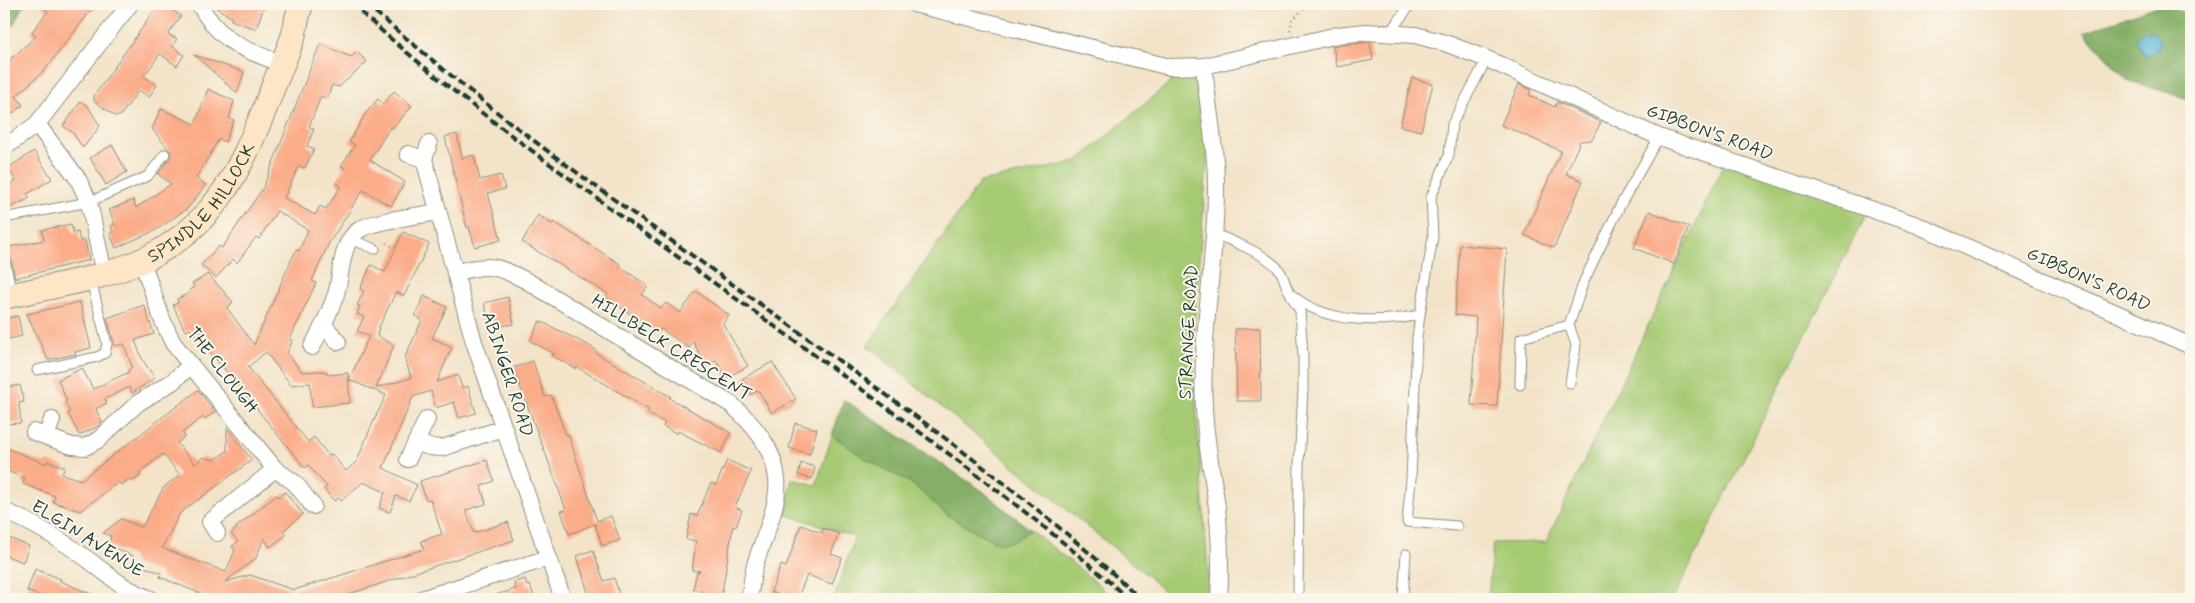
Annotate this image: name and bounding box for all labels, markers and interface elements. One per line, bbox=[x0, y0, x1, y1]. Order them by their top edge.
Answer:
street label: GIBBON'S ROAD bbox=[1643, 99, 1776, 167]
street label: SPINDLE HILLOCK bbox=[144, 139, 262, 269]
street label: GIBBON'S ROAD bbox=[2023, 242, 2154, 318]
street label: STRANGE ROAD bbox=[1173, 264, 1205, 400]
street label: HILLBECK CRESCENT bbox=[587, 289, 756, 407]
street label: ABINGER ROAD bbox=[475, 308, 539, 440]
street label: THE CLOUGH bbox=[181, 322, 264, 419]
street label: ELGIN AVENUE bbox=[27, 495, 148, 583]

